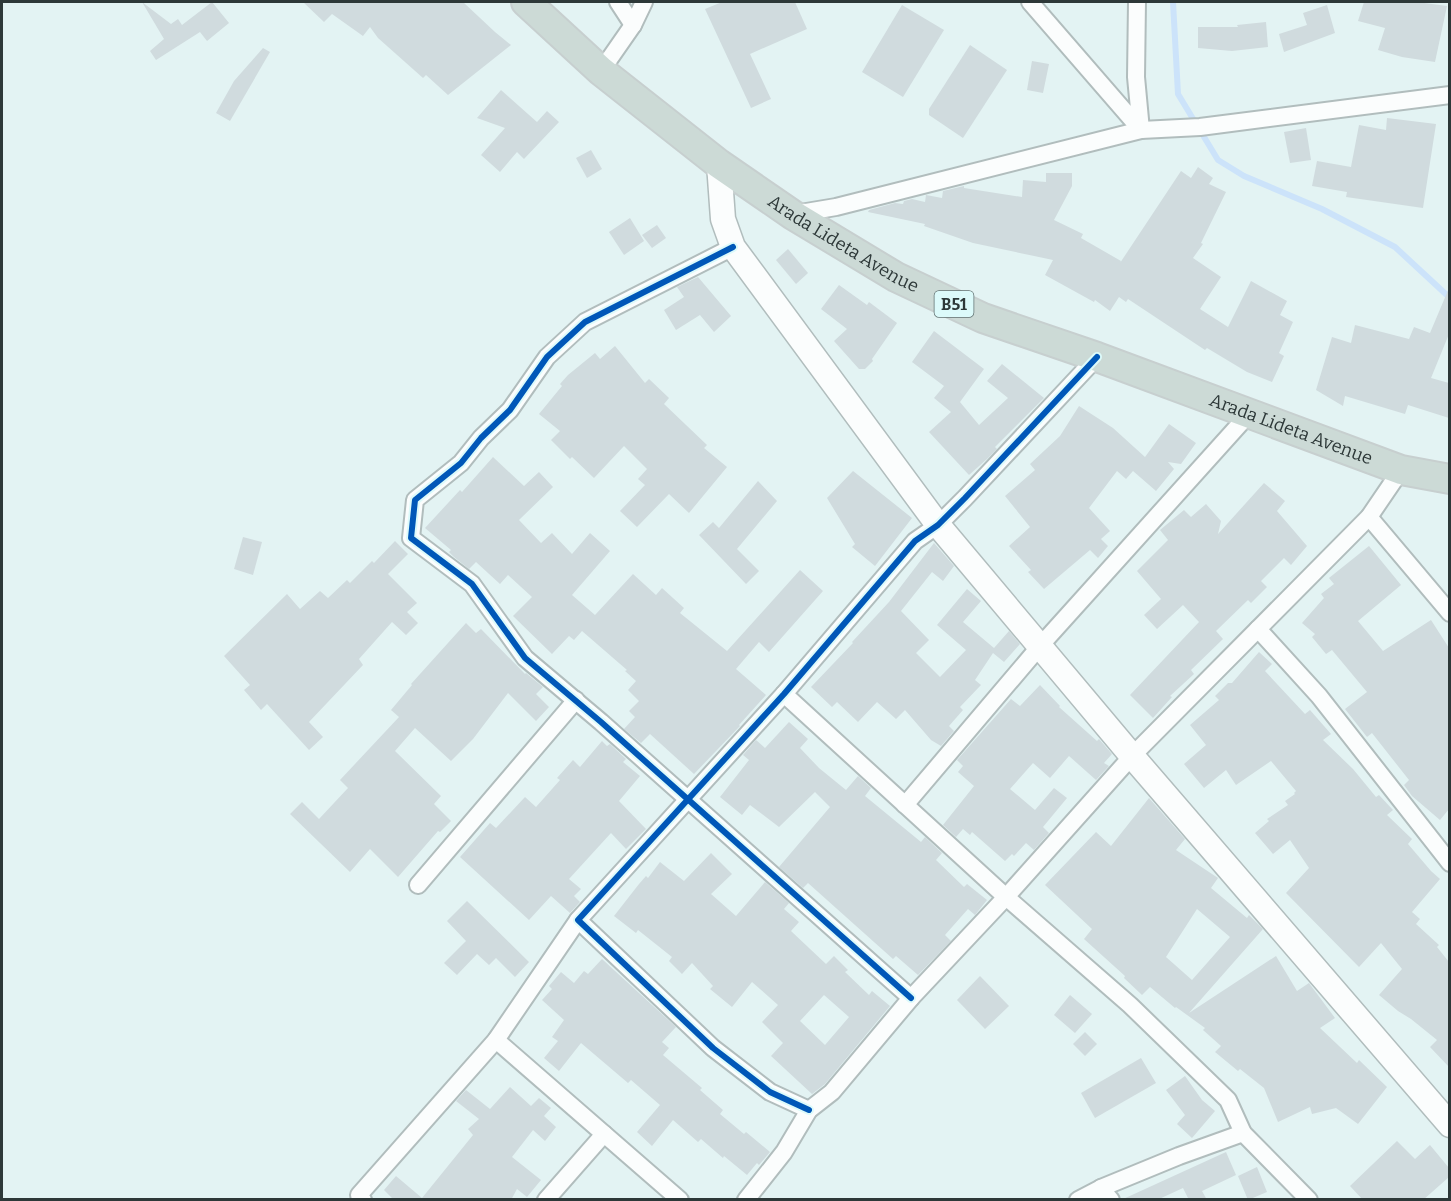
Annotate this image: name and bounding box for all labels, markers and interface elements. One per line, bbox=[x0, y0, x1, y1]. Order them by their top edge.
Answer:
street label: Arada Lideta Avenue bbox=[764, 190, 922, 297]
road number: B51 bbox=[934, 291, 974, 317]
street label: Arada Lideta Avenue bbox=[1207, 389, 1376, 469]

